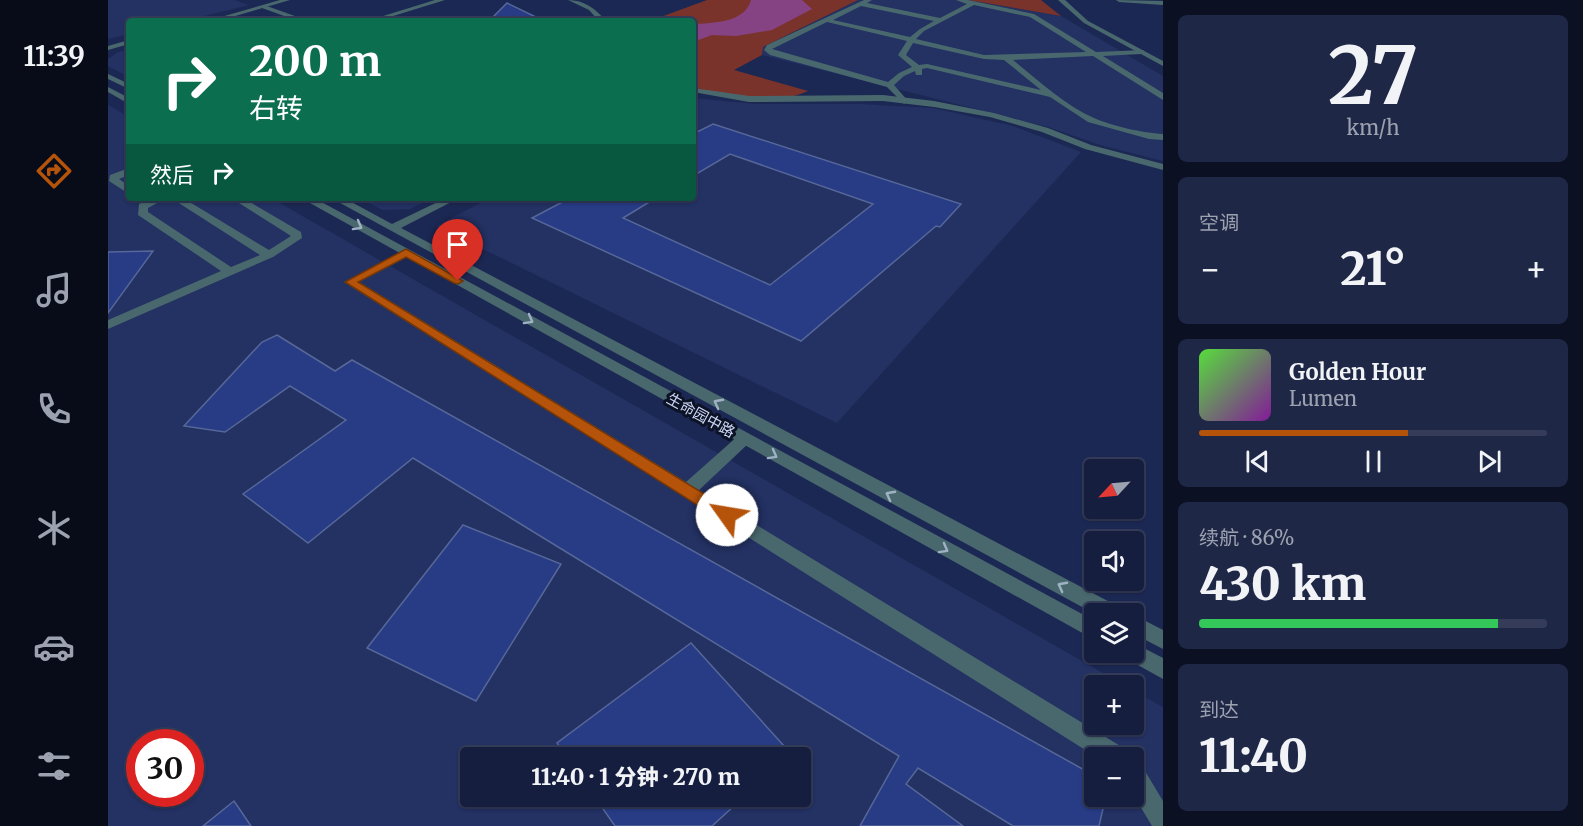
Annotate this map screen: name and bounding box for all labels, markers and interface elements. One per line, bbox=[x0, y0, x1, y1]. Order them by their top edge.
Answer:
text: 27 bbox=[1328, 27, 1418, 125]
text: 200 m bbox=[249, 35, 381, 87]
text: 11:39 bbox=[23, 39, 85, 73]
icon: right bbox=[150, 42, 228, 120]
text: 右转 bbox=[249, 91, 303, 125]
text: km/h bbox=[1347, 115, 1399, 140]
icon: directions bbox=[33, 150, 75, 192]
icon: right bbox=[206, 156, 239, 189]
text: 然后 bbox=[150, 161, 194, 189]
text: 空调 bbox=[1199, 210, 1239, 235]
one-way arrow bbox=[352, 219, 362, 230]
pin bbox=[432, 219, 483, 281]
icon: arrive bbox=[441, 228, 474, 261]
text: 21° bbox=[1340, 241, 1406, 297]
text: − bbox=[1199, 249, 1221, 290]
text: + bbox=[1525, 249, 1547, 290]
icon: music bbox=[33, 269, 75, 311]
one-way arrow bbox=[522, 313, 533, 324]
text: Golden Hour bbox=[1289, 358, 1426, 386]
text: Lumen bbox=[1289, 386, 1357, 411]
icon: phone bbox=[33, 388, 75, 430]
street label: 生命园中路 bbox=[664, 389, 738, 441]
one-way arrow bbox=[713, 399, 724, 410]
icon: previous bbox=[1241, 445, 1274, 478]
icon: pause bbox=[1357, 445, 1390, 478]
icon: next bbox=[1473, 445, 1506, 478]
one-way arrow bbox=[767, 448, 777, 459]
north arrow bbox=[1084, 459, 1144, 519]
map controls bbox=[1084, 459, 1144, 807]
position arrow bbox=[695, 483, 759, 547]
one-way arrow bbox=[885, 491, 896, 502]
icon: climate bbox=[33, 507, 75, 549]
text: 续航 · 86% bbox=[1199, 525, 1294, 550]
button: sound bbox=[1084, 531, 1144, 591]
one-way arrow bbox=[938, 542, 948, 553]
text: 430 km bbox=[1199, 556, 1366, 612]
one-way arrow bbox=[1058, 582, 1068, 593]
button: layers bbox=[1084, 603, 1144, 663]
icon: car bbox=[33, 626, 75, 668]
button: + bbox=[1084, 675, 1144, 735]
text: 到达 bbox=[1199, 697, 1239, 722]
text: 11:40 bbox=[1199, 728, 1308, 784]
speed limit sign: 30 bbox=[126, 729, 204, 807]
icon: filters bbox=[33, 745, 75, 787]
button: − bbox=[1084, 747, 1144, 807]
text: 11:40 · 1 分钟 · 270 m bbox=[531, 763, 740, 791]

